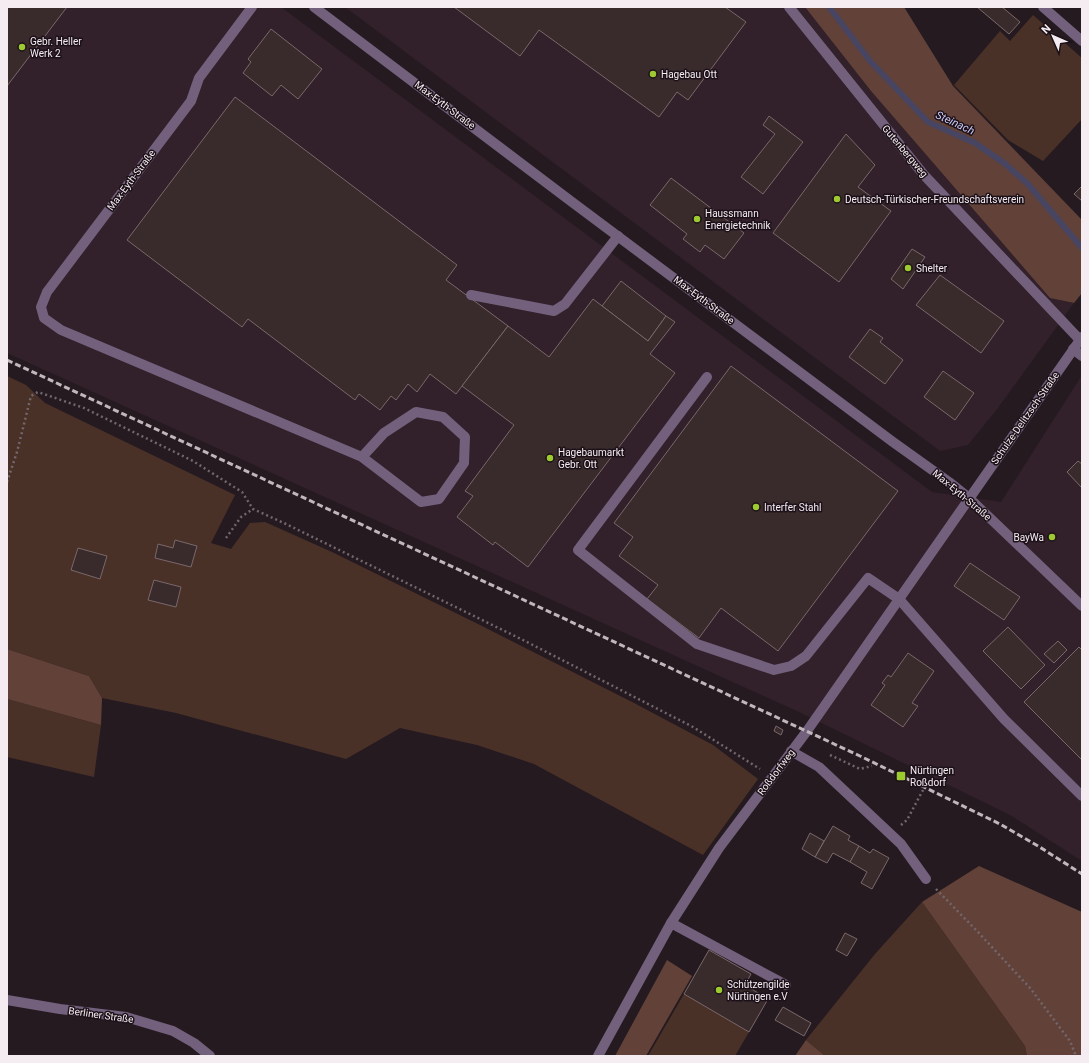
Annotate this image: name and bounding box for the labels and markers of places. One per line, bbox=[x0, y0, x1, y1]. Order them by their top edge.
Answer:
place label: Gebr. Heller Werk 2 bbox=[30, 36, 82, 59]
marker: Gebr. Heller Werk 2 bbox=[17, 42, 27, 52]
marker: Hagebau Ott bbox=[648, 69, 658, 79]
place label: Hagebau Ott bbox=[661, 69, 717, 80]
marker: Deutsch-Türkischer-Freundschaftsverein bbox=[832, 194, 842, 204]
place label: Deutsch-Türkischer-Freundschaftsverein bbox=[845, 194, 1024, 205]
place label: Haussmann Energietechnik bbox=[705, 208, 771, 231]
marker: Haussmann Energietechnik bbox=[692, 214, 702, 224]
marker: Shelter bbox=[903, 263, 913, 273]
place label: Shelter bbox=[916, 263, 948, 274]
place label: Hagebaumarkt Gebr. Ott bbox=[558, 447, 624, 470]
marker: Hagebaumarkt Gebr. Ott bbox=[545, 453, 555, 463]
marker: Interfer Stahl bbox=[751, 502, 761, 512]
place label: Interfer Stahl bbox=[764, 502, 821, 513]
place label: BayWa bbox=[1014, 532, 1044, 543]
marker: BayWa bbox=[1047, 532, 1057, 542]
place label: Nürtingen Roßdorf bbox=[910, 765, 954, 788]
marker: Nürtingen Roßdorf bbox=[895, 770, 907, 782]
place label: Schützengilde Nürtingen e.V bbox=[727, 979, 790, 1002]
marker: Schützengilde Nürtingen e.V bbox=[714, 985, 724, 995]

